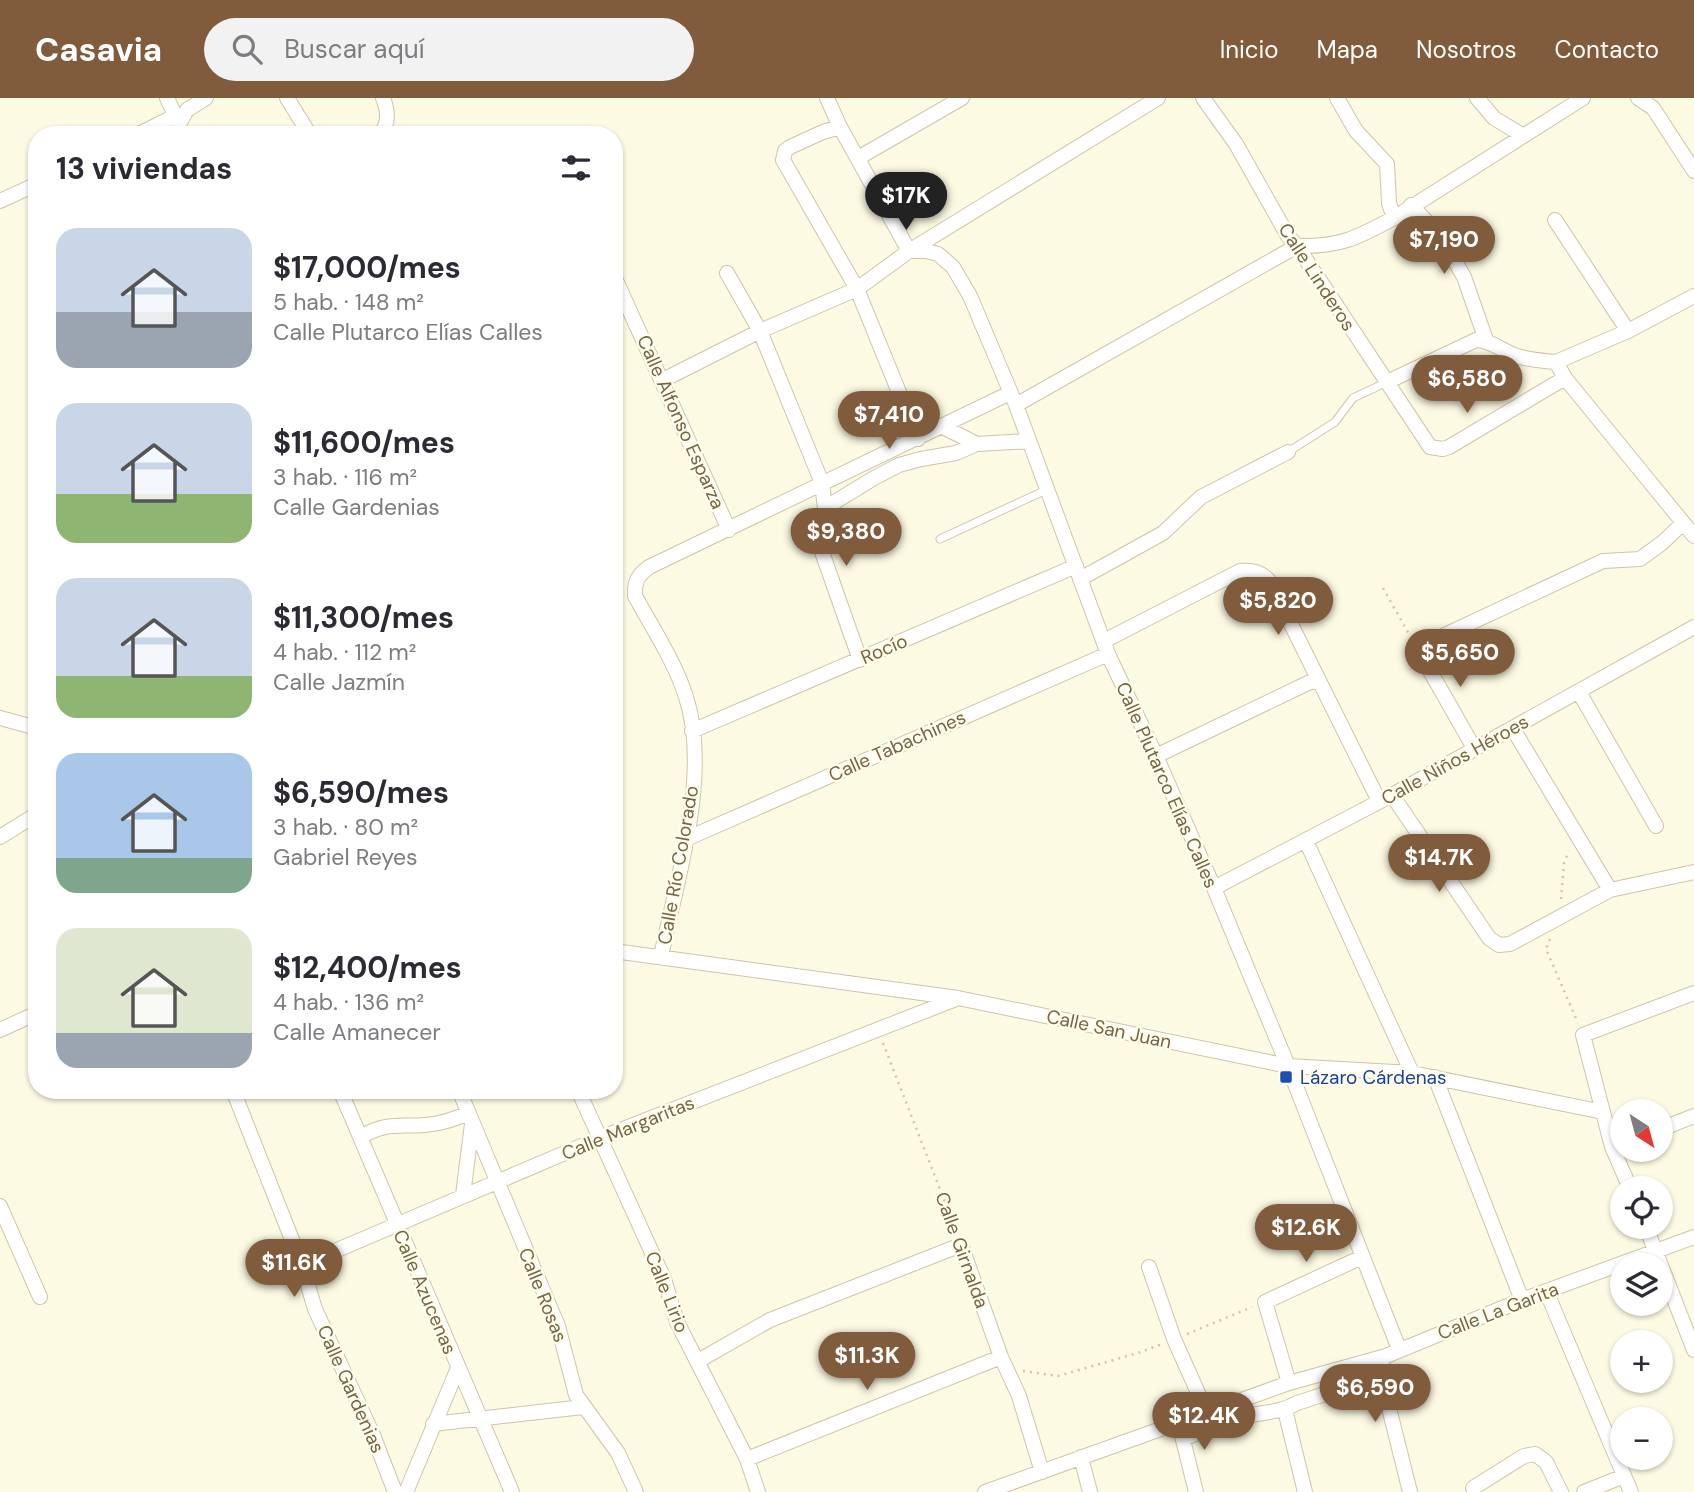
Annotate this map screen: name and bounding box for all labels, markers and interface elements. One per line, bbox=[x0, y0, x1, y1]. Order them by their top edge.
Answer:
search box bbox=[204, 18, 694, 81]
text: Casavia bbox=[35, 28, 162, 71]
icon: search bbox=[228, 30, 266, 68]
text: Buscar aquí bbox=[284, 32, 424, 66]
text: Inicio bbox=[1220, 34, 1279, 65]
text: Mapa bbox=[1317, 34, 1378, 65]
text: Nosotros bbox=[1416, 34, 1517, 65]
text: Contacto bbox=[1555, 34, 1659, 65]
text: 13 viviendas bbox=[56, 149, 232, 188]
icon: filters bbox=[557, 149, 595, 187]
pin: $17K bbox=[865, 172, 947, 232]
text: $17K bbox=[881, 180, 931, 210]
pin: $7,190 bbox=[1387, 216, 1501, 276]
street label: Calle Linderos bbox=[1273, 218, 1361, 336]
text: $7,190 bbox=[1409, 224, 1479, 254]
text: $17,000/mes bbox=[273, 248, 461, 287]
icon: home bbox=[112, 256, 196, 340]
text: 5 hab. · 148 m² bbox=[273, 287, 424, 317]
text: Calle Plutarco Elías Calles bbox=[273, 317, 543, 347]
street label: Calle Alfonso Esparza bbox=[631, 331, 731, 513]
pin: $6,580 bbox=[1410, 356, 1524, 415]
text: $6,580 bbox=[1427, 363, 1507, 393]
pin: $7,410 bbox=[832, 392, 946, 451]
text: $7,410 bbox=[854, 399, 924, 429]
text: $11,600/mes bbox=[273, 423, 455, 462]
icon: home bbox=[112, 431, 196, 515]
text: 3 hab. · 116 m² bbox=[273, 462, 417, 492]
text: Calle Gardenias bbox=[273, 492, 440, 522]
pin: $9,380 bbox=[789, 508, 903, 568]
text: $9,380 bbox=[807, 516, 885, 546]
pin: $5,820 bbox=[1221, 578, 1335, 637]
text: $5,820 bbox=[1239, 585, 1317, 615]
text: $11,300/mes bbox=[273, 598, 454, 637]
icon: home bbox=[112, 606, 196, 690]
street label: Rocío bbox=[857, 628, 911, 670]
pin: $5,650 bbox=[1403, 630, 1517, 689]
text: 4 hab. · 112 m² bbox=[273, 637, 416, 667]
text: $5,650 bbox=[1421, 637, 1499, 667]
text: Calle Jazmín bbox=[273, 667, 405, 697]
street label: Calle Plutarco Elías Calles bbox=[1110, 678, 1224, 892]
street label: Calle Tabachines bbox=[824, 705, 970, 787]
street label: Calle Niños Héroes bbox=[1377, 709, 1533, 811]
text: $6,590/mes bbox=[273, 773, 449, 812]
icon: home bbox=[112, 781, 196, 865]
street label: Calle Río Colorado bbox=[652, 784, 704, 946]
text: 3 hab. · 80 m² bbox=[273, 812, 418, 842]
pin: $14.7K bbox=[1382, 834, 1496, 894]
text: Gabriel Reyes bbox=[273, 842, 418, 872]
text: $14.7K bbox=[1404, 842, 1474, 872]
text: $12,400/mes bbox=[273, 948, 462, 987]
icon: home bbox=[112, 956, 196, 1040]
text: 4 hab. · 136 m² bbox=[273, 987, 424, 1017]
street label: Calle San Juan bbox=[1044, 1004, 1174, 1054]
text: Calle Amanecer bbox=[273, 1017, 441, 1047]
place label: Lázaro Cárdenas bbox=[1300, 1065, 1447, 1090]
marker: Lázaro Cárdenas bbox=[1278, 1069, 1294, 1085]
street label: Calle Margaritas bbox=[558, 1090, 698, 1166]
north arrow bbox=[1610, 1099, 1673, 1162]
map controls bbox=[1610, 1099, 1673, 1470]
button: locate bbox=[1610, 1176, 1673, 1239]
street label: Calle Girnalda bbox=[929, 1188, 995, 1312]
pin: $12.6K bbox=[1249, 1204, 1363, 1264]
text: $12.6K bbox=[1271, 1212, 1341, 1242]
street label: Calle Azucenas bbox=[388, 1226, 462, 1358]
pin: $11.6K bbox=[237, 1240, 351, 1299]
street label: Calle Rosas bbox=[513, 1244, 573, 1346]
text: $11.6K bbox=[261, 1247, 327, 1277]
street label: Calle Lirio bbox=[639, 1248, 695, 1336]
button: layers bbox=[1610, 1253, 1673, 1316]
street label: Calle La Garita bbox=[1434, 1276, 1562, 1346]
street label: Calle Gardenias bbox=[312, 1321, 390, 1457]
button: + bbox=[1610, 1330, 1673, 1393]
pin: $11.3K bbox=[810, 1332, 924, 1392]
text: $11.3K bbox=[834, 1340, 900, 1370]
pin: $6,590 bbox=[1318, 1364, 1432, 1424]
text: $6,590 bbox=[1336, 1372, 1414, 1402]
pin: $12.4K bbox=[1147, 1392, 1261, 1452]
text: $12.4K bbox=[1168, 1400, 1240, 1430]
button: − bbox=[1610, 1407, 1673, 1470]

